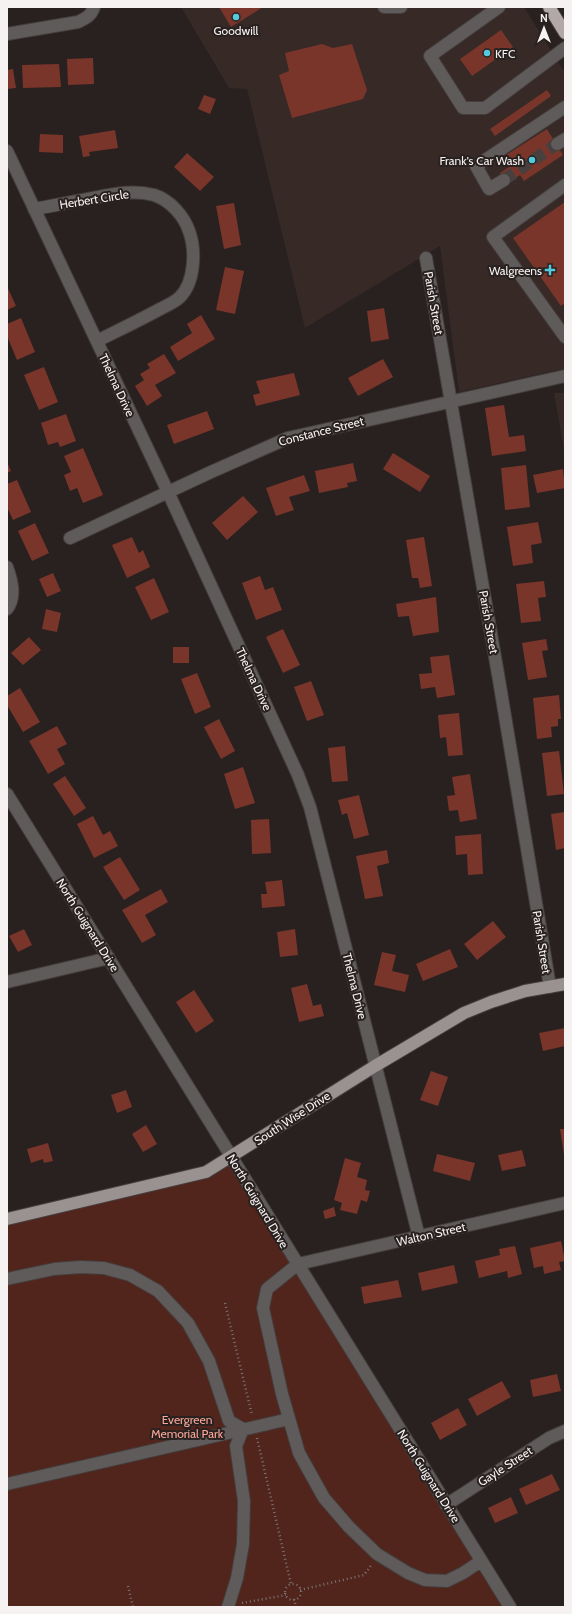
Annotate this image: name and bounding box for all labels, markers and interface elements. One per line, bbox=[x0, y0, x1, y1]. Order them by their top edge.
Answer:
north arrow bbox=[524, 8, 564, 48]
text: N bbox=[540, 11, 548, 25]
marker: Goodwill bbox=[231, 12, 241, 22]
place label: Goodwill bbox=[214, 23, 259, 38]
place label: KFC bbox=[495, 46, 515, 61]
marker: KFC bbox=[482, 48, 492, 58]
place label: Frank's Car Wash bbox=[439, 153, 524, 168]
marker: Frank's Car Wash bbox=[527, 155, 537, 165]
street label: Herbert Circle bbox=[58, 186, 130, 212]
place label: Walgreens bbox=[489, 263, 542, 278]
marker: Walgreens bbox=[545, 265, 555, 275]
street label: Parish Street bbox=[421, 270, 447, 336]
street label: Thelma Drive bbox=[96, 351, 138, 419]
street label: Constance Street bbox=[277, 413, 365, 449]
street label: Parish Street bbox=[476, 589, 502, 655]
street label: Thelma Drive bbox=[233, 645, 275, 713]
street label: North Guignard Drive bbox=[53, 876, 123, 974]
street label: Parish Street bbox=[530, 909, 554, 975]
street label: Thelma Drive bbox=[340, 951, 370, 1021]
street label: South Wise Drive bbox=[251, 1088, 333, 1148]
street label: North Guignard Drive bbox=[224, 1151, 292, 1251]
street label: Walton Street bbox=[395, 1219, 467, 1249]
park label: Evergreen Memorial Park bbox=[151, 1412, 224, 1441]
street label: North Guignard Drive bbox=[394, 1427, 464, 1525]
street label: Gayle Street bbox=[475, 1443, 535, 1489]

